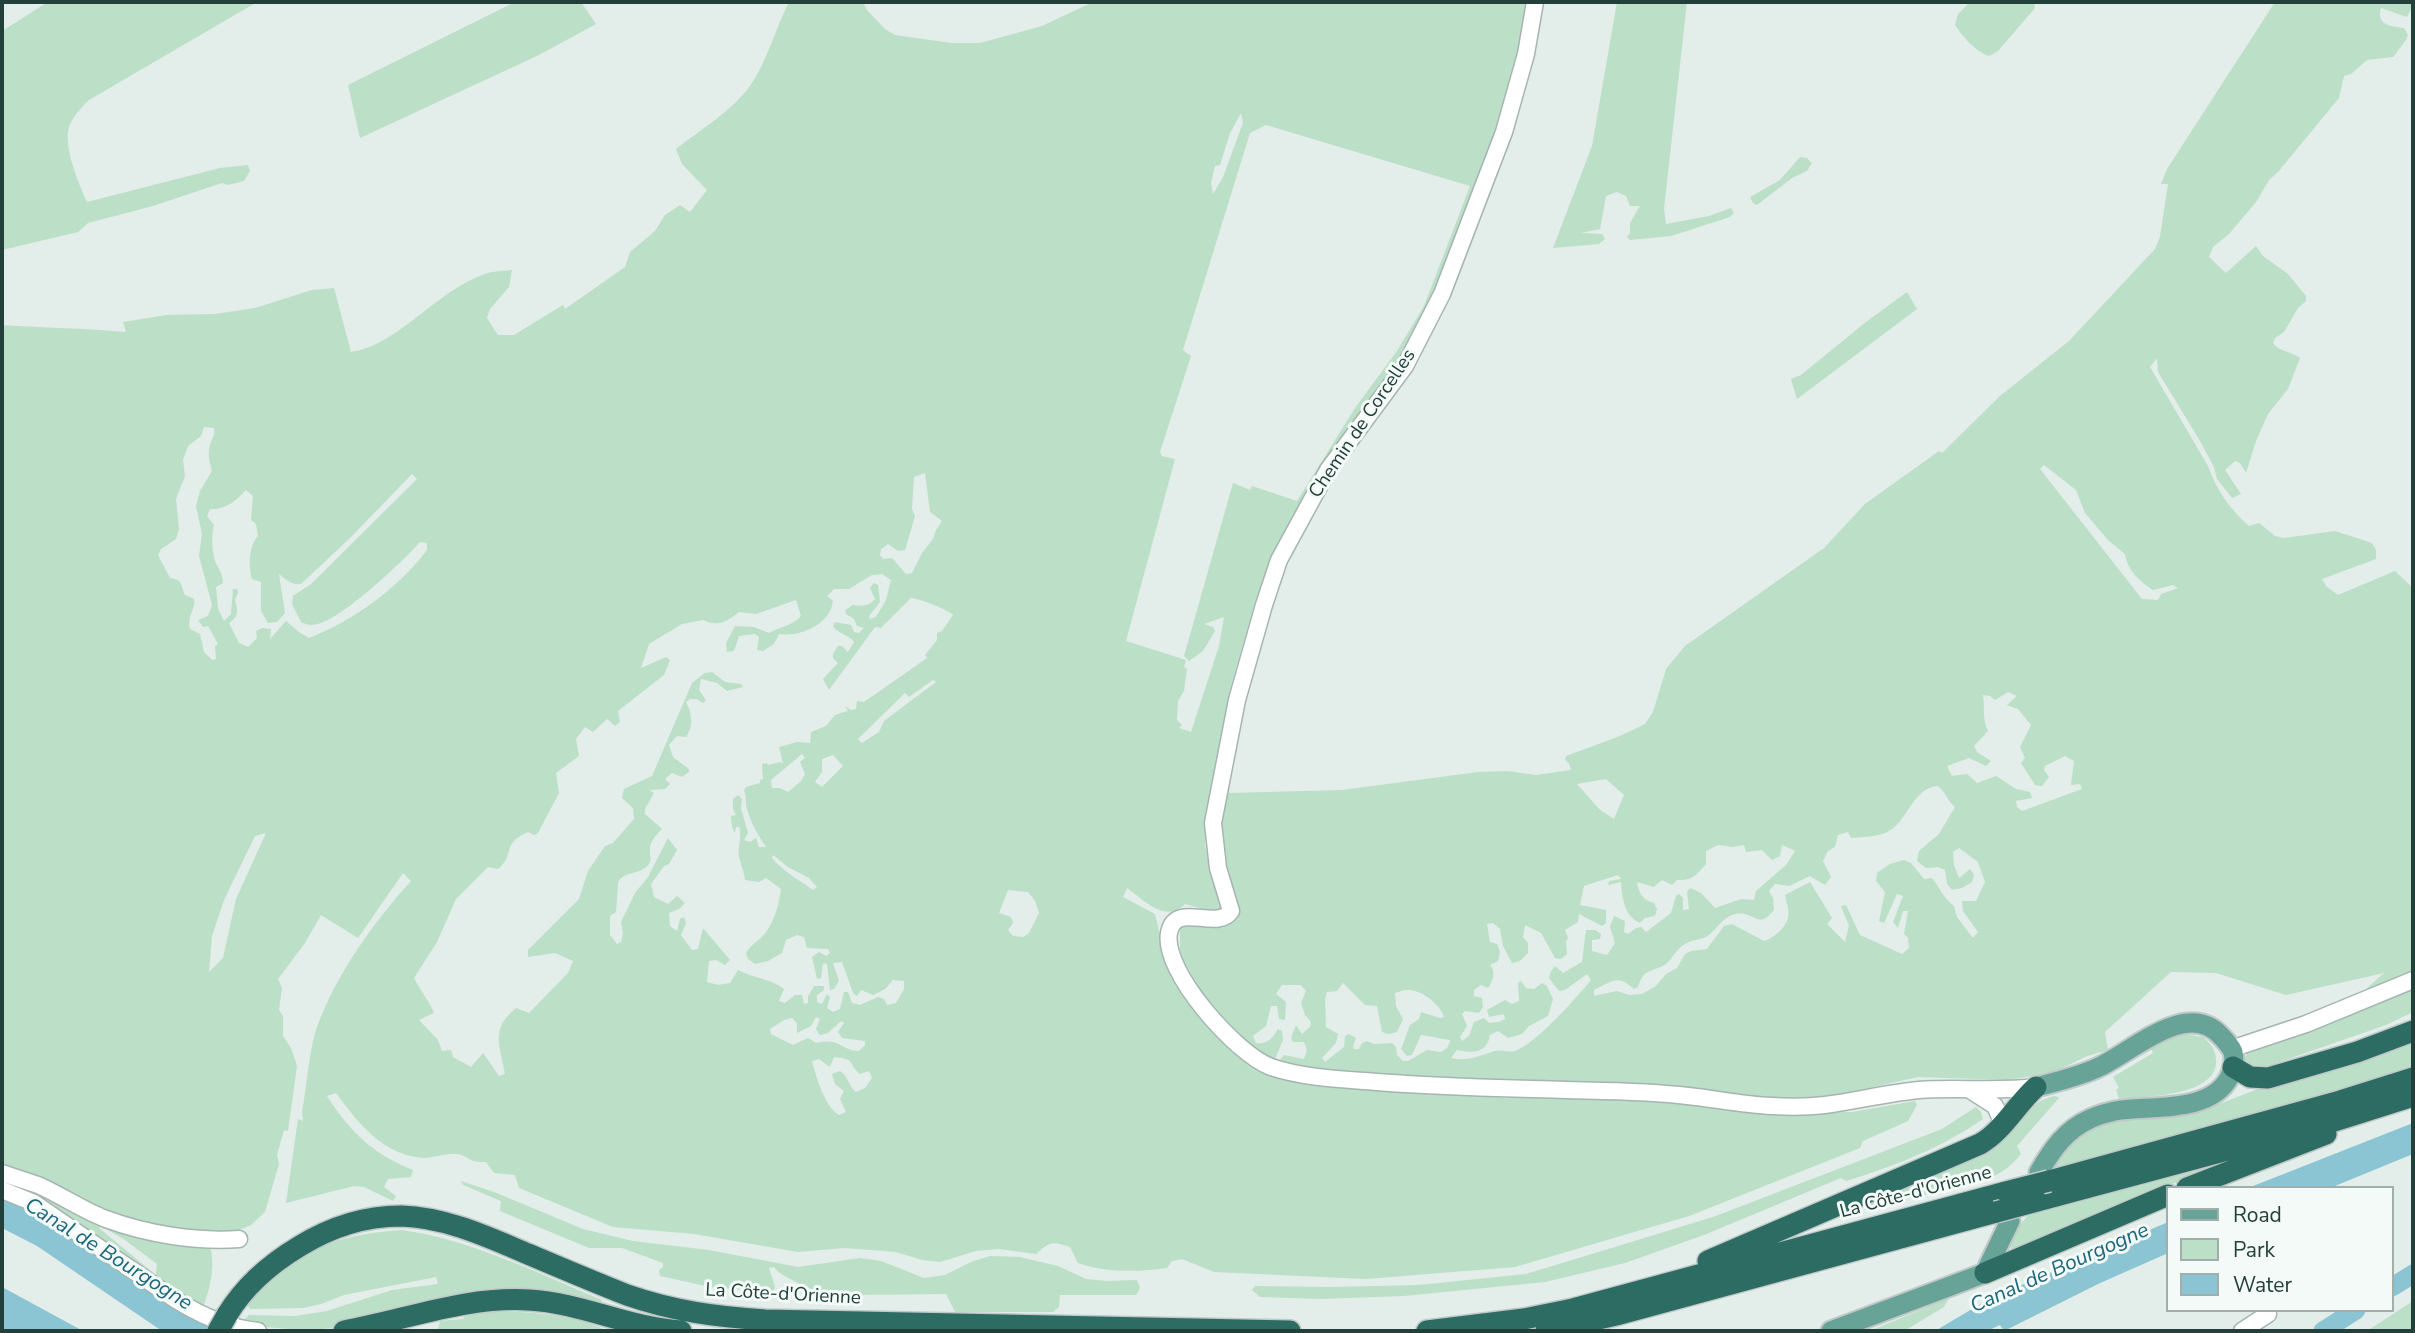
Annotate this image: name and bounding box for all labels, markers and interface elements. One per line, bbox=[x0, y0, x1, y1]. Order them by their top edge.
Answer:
street label: Chemin de Corcelles bbox=[1305, 345, 1421, 503]
street label: La Côte-d'Orienne bbox=[1838, 1162, 1994, 1224]
legend bbox=[2166, 1186, 2394, 1312]
water label: Canal de Bourgogne bbox=[20, 1193, 196, 1317]
text: Road bbox=[2233, 1201, 2282, 1229]
water label: Canal de Bourgogne bbox=[1967, 1218, 2153, 1320]
text: Park bbox=[2233, 1236, 2275, 1264]
text: Water bbox=[2233, 1271, 2292, 1299]
street label: La Côte-d'Orienne bbox=[705, 1280, 861, 1310]

